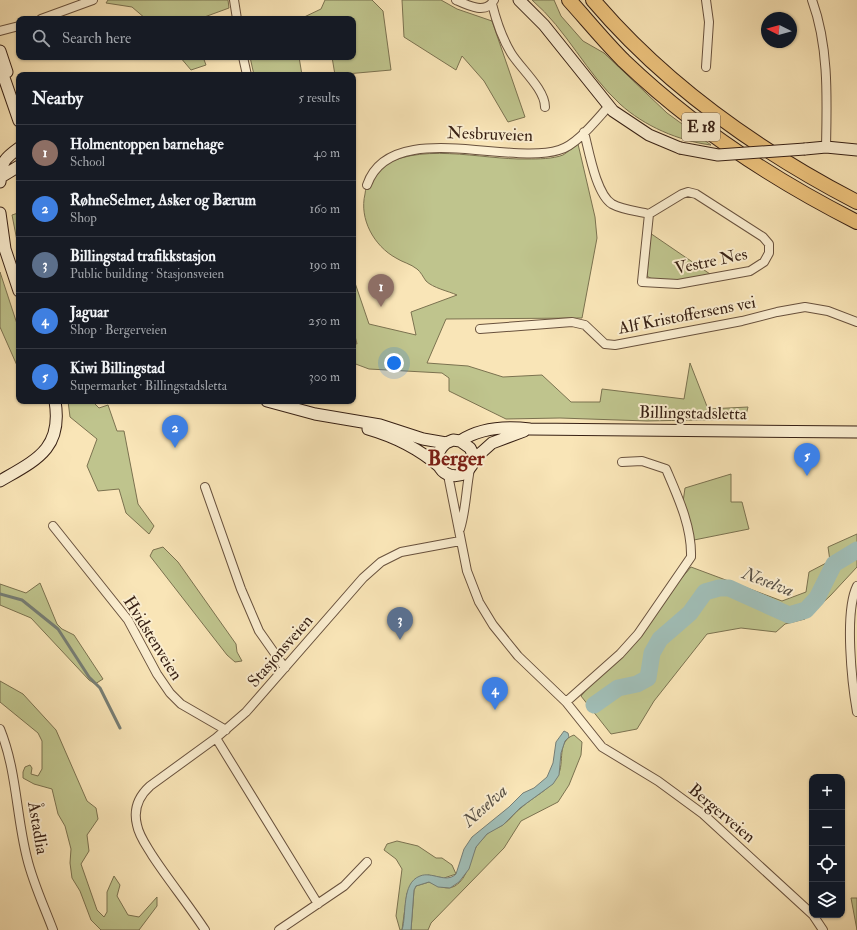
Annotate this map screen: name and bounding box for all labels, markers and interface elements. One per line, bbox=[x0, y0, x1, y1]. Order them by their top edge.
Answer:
north arrow bbox=[761, 12, 797, 48]
search box bbox=[16, 16, 356, 60]
icon: search bbox=[30, 27, 52, 49]
text: Search here bbox=[62, 29, 131, 48]
text: Nearby bbox=[32, 88, 83, 109]
text: 5 results bbox=[298, 90, 340, 106]
road number: E 18 bbox=[682, 113, 720, 141]
street label: Nesbruveien bbox=[447, 122, 533, 146]
text: Holmentoppen barnehage bbox=[70, 135, 224, 154]
text: 1 bbox=[43, 145, 47, 161]
text: 40 m bbox=[314, 145, 340, 161]
text: School bbox=[70, 154, 105, 170]
text: RøhneSelmer, Asker og Bærum bbox=[70, 191, 256, 210]
text: 2 bbox=[42, 201, 48, 217]
text: 160 m bbox=[309, 201, 340, 217]
text: Shop bbox=[70, 210, 97, 226]
street label: Vestre Nes bbox=[673, 243, 749, 279]
text: Billingstad trafikkstasjon bbox=[70, 247, 216, 266]
text: 3 bbox=[43, 257, 48, 273]
text: 190 m bbox=[309, 257, 340, 273]
text: Public building · Stasjonsveien bbox=[70, 266, 224, 282]
pin: 1 bbox=[368, 274, 394, 307]
street label: Alf Kristoffersens vei bbox=[616, 291, 758, 339]
text: Jaguar bbox=[70, 303, 109, 322]
text: 4 bbox=[41, 313, 49, 329]
text: 250 m bbox=[308, 313, 340, 329]
text: Shop · Bergerveien bbox=[70, 322, 167, 338]
your location bbox=[384, 353, 404, 373]
text: Kiwi Billingstad bbox=[70, 359, 165, 378]
text: 5 bbox=[42, 369, 48, 385]
text: 300 m bbox=[309, 369, 340, 385]
text: Supermarket · Billingstadsletta bbox=[70, 378, 227, 394]
street label: Billingstadsletta bbox=[639, 402, 748, 424]
pin: 2 bbox=[162, 415, 188, 448]
pin: 5 bbox=[794, 443, 820, 476]
district label: Berger bbox=[427, 445, 486, 472]
water label: Neselva bbox=[738, 561, 797, 602]
street label: Hvidstenveien bbox=[119, 592, 187, 684]
pin: 3 bbox=[387, 607, 413, 640]
street label: Stasjonsveien bbox=[243, 610, 317, 692]
pin: 4 bbox=[482, 677, 508, 710]
map controls bbox=[809, 774, 845, 918]
button: + bbox=[809, 774, 845, 810]
street label: Bergerveien bbox=[684, 779, 760, 847]
water label: Neselva bbox=[457, 780, 512, 833]
street label: Åstadlia bbox=[23, 799, 54, 857]
button: − bbox=[809, 810, 845, 846]
button: locate bbox=[809, 846, 845, 882]
button: layers bbox=[809, 882, 845, 918]

